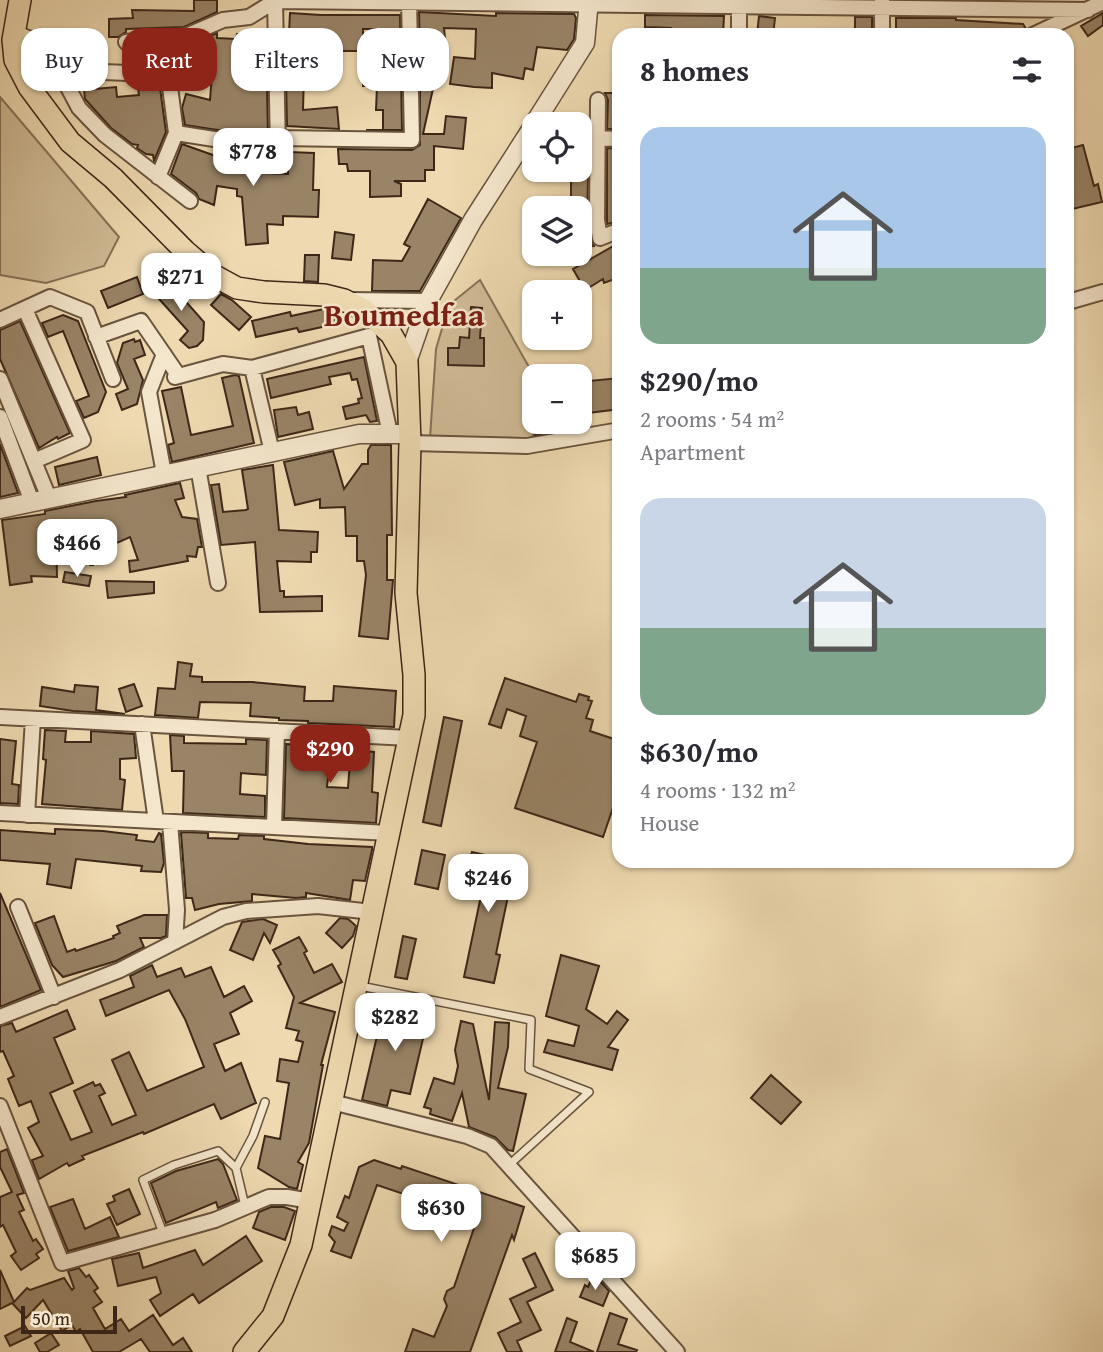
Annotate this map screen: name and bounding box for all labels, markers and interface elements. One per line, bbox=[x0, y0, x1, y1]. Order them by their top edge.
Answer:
chip: Buy bbox=[21, 28, 108, 91]
chip: Rent bbox=[122, 28, 217, 91]
chip: Filters bbox=[231, 28, 343, 91]
chip: New bbox=[357, 28, 449, 91]
text: 8 homes bbox=[640, 48, 749, 92]
icon: filters bbox=[1008, 51, 1046, 89]
map controls bbox=[522, 112, 592, 434]
button: locate bbox=[522, 112, 592, 182]
pin: $778 bbox=[212, 128, 294, 188]
text: $778 bbox=[229, 134, 277, 167]
icon: home bbox=[780, 173, 906, 299]
button: layers bbox=[522, 196, 592, 266]
pin: $271 bbox=[140, 254, 222, 313]
text: $271 bbox=[157, 259, 205, 292]
button: + bbox=[522, 280, 592, 350]
district label: Boumedfaa bbox=[324, 291, 485, 338]
text: $290/mo bbox=[640, 358, 758, 402]
button: − bbox=[522, 364, 592, 434]
text: 2 rooms · 54 m² bbox=[640, 402, 784, 435]
text: Apartment bbox=[640, 435, 745, 468]
pin: $466 bbox=[36, 520, 118, 579]
text: $466 bbox=[53, 525, 101, 558]
icon: home bbox=[780, 544, 906, 670]
pin: $290 bbox=[289, 726, 371, 785]
text: $630/mo bbox=[640, 729, 758, 773]
text: $290 bbox=[306, 731, 354, 764]
text: 4 rooms · 132 m² bbox=[640, 773, 795, 806]
text: House bbox=[640, 806, 699, 839]
pin: $246 bbox=[447, 855, 529, 914]
text: $246 bbox=[464, 860, 512, 893]
pin: $282 bbox=[354, 993, 436, 1053]
text: $282 bbox=[371, 999, 419, 1032]
pin: $630 bbox=[400, 1184, 482, 1244]
text: $630 bbox=[417, 1190, 465, 1223]
pin: $685 bbox=[554, 1232, 636, 1292]
text: $685 bbox=[571, 1238, 619, 1271]
scale bar bbox=[21, 1303, 117, 1335]
text: 50 m bbox=[32, 1304, 70, 1332]

